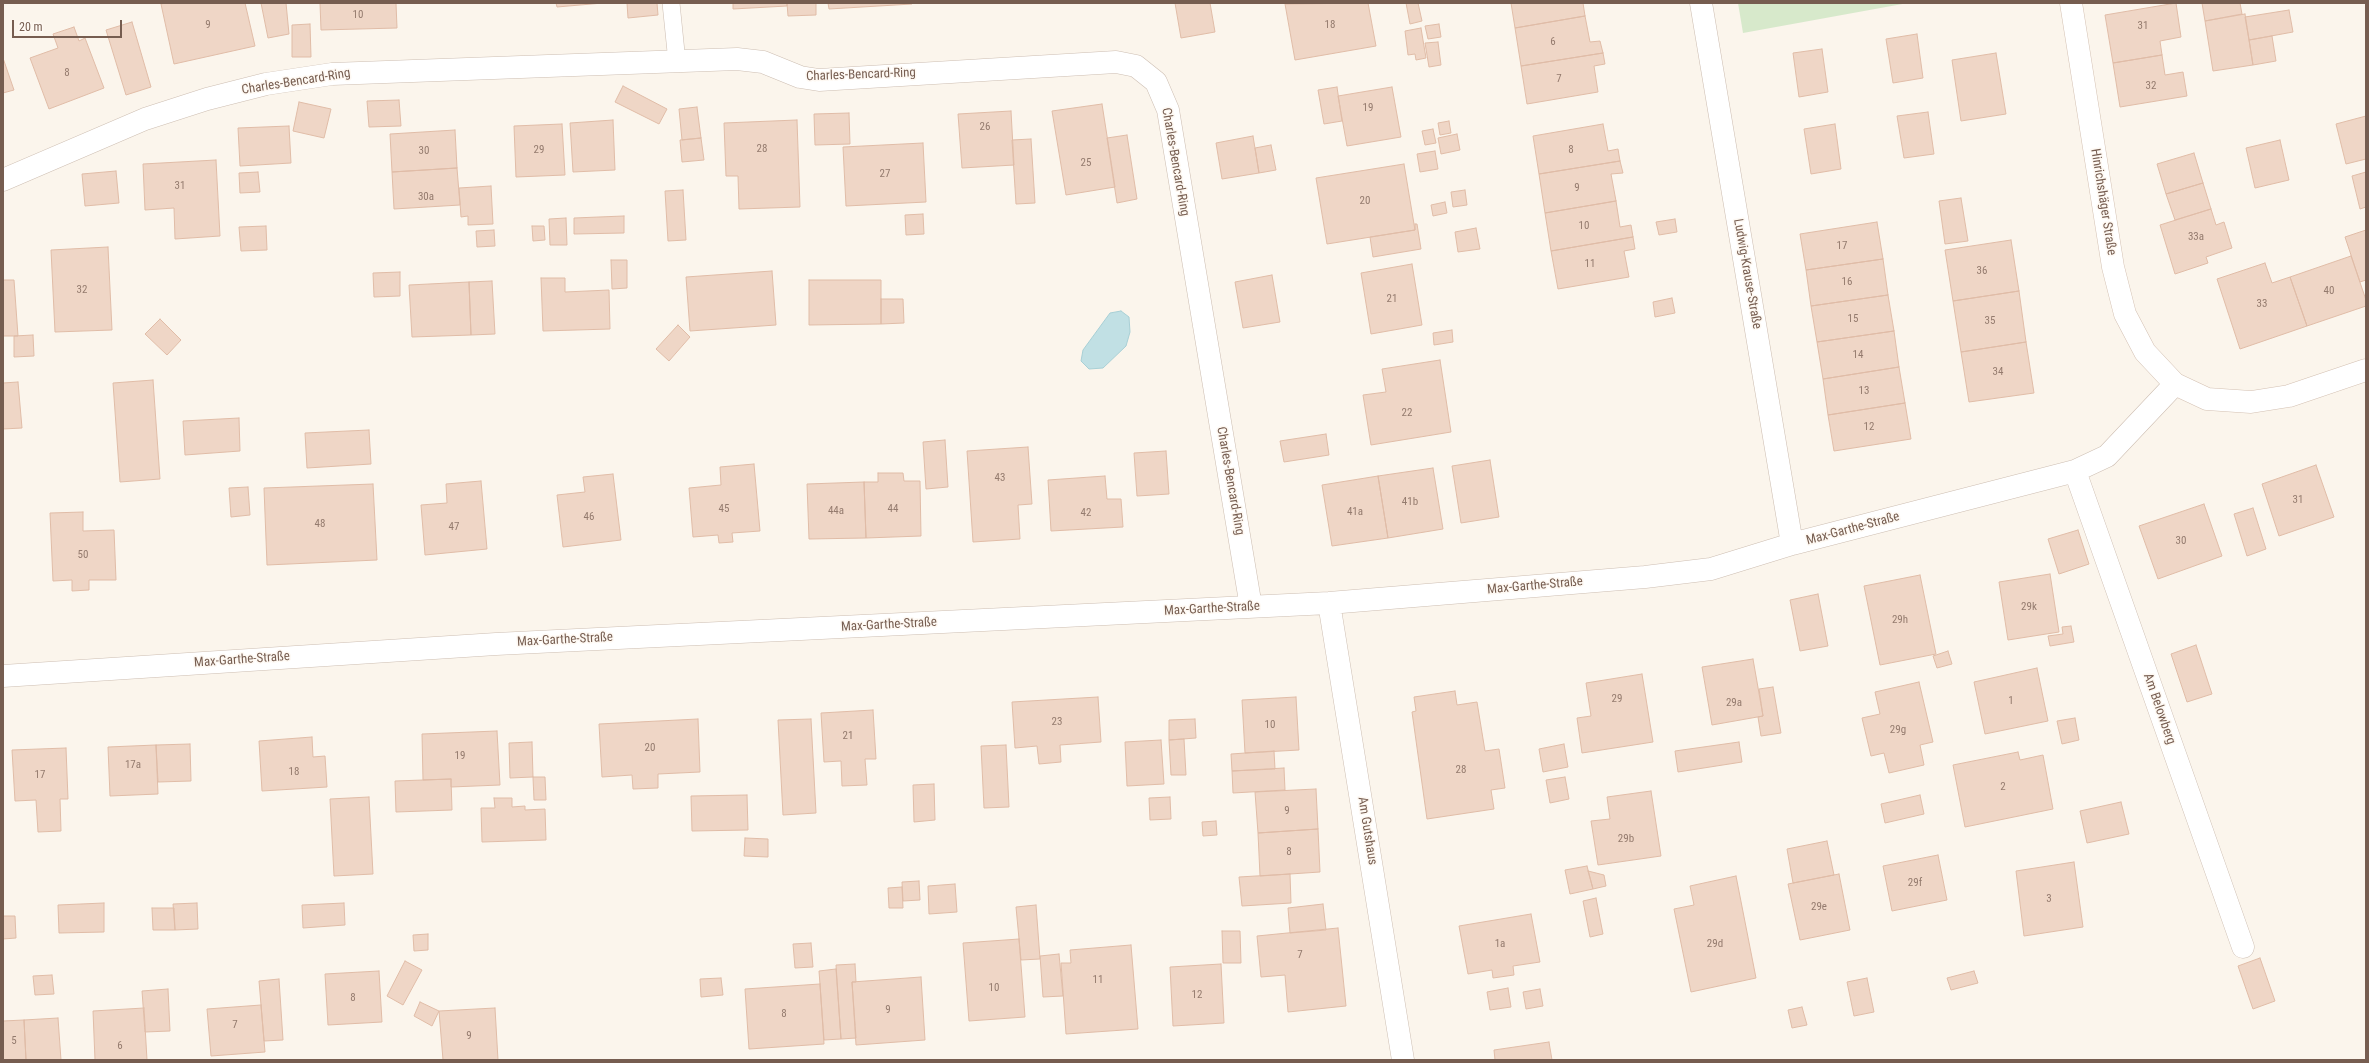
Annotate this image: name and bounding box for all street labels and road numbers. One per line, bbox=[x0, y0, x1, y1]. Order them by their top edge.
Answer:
street label: Charles-Bencard-Ring bbox=[806, 65, 916, 85]
street label: Charles-Bencard-Ring bbox=[241, 66, 351, 98]
street label: Charles-Bencard-Ring bbox=[1158, 107, 1192, 217]
street label: Hinrichshäger Straße bbox=[2087, 148, 2119, 256]
street label: Ludwig-Krause-Straße bbox=[1730, 218, 1764, 330]
street label: Charles-Bencard-Ring bbox=[1213, 426, 1247, 536]
street label: Max-Garthe-Straße bbox=[1805, 509, 1901, 549]
street label: Max-Garthe-Straße bbox=[1486, 574, 1584, 598]
street label: Max-Garthe-Straße bbox=[1164, 599, 1260, 619]
street label: Max-Garthe-Straße bbox=[841, 615, 937, 635]
street label: Max-Garthe-Straße bbox=[517, 630, 613, 650]
street label: Max-Garthe-Straße bbox=[194, 649, 290, 671]
street label: Am Belowberg bbox=[2140, 671, 2178, 747]
street label: Am Gutshaus bbox=[1354, 796, 1380, 866]

